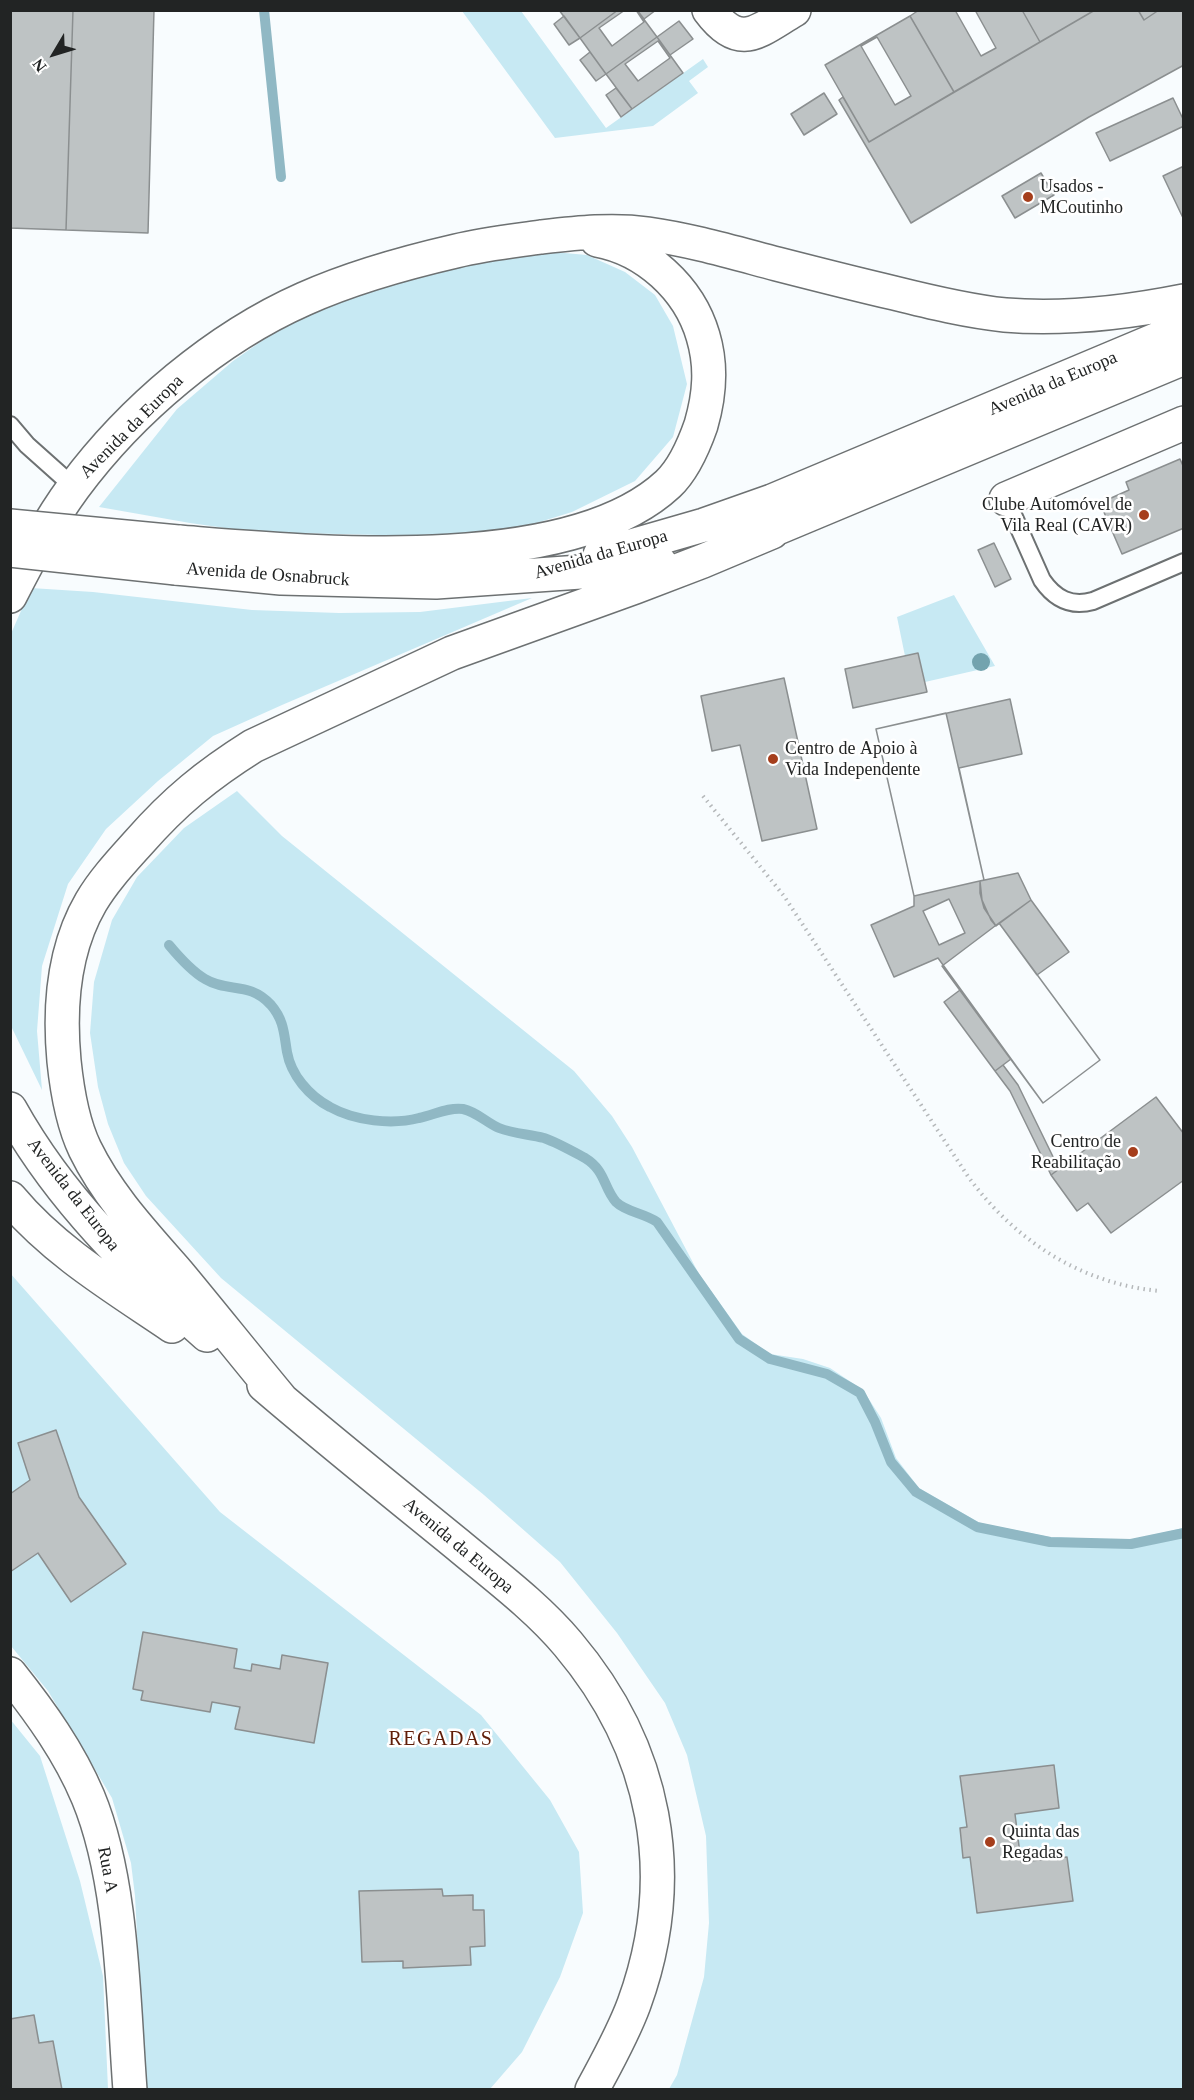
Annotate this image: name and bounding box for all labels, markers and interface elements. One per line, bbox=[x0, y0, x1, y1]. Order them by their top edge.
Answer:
north arrow bbox=[24, 24, 84, 84]
text: N bbox=[29, 56, 50, 75]
place label: Usados - MCoutinho bbox=[1040, 176, 1123, 219]
marker: Usados - MCoutinho bbox=[1021, 190, 1035, 204]
street label: Avenida da Europa bbox=[985, 347, 1121, 421]
street label: Avenida da Europa bbox=[76, 371, 188, 483]
place label: Clube Automóvel de Vila Real (CAVR) bbox=[982, 494, 1132, 536]
marker: Clube Automóvel de Vila Real (CAVR) bbox=[1137, 508, 1151, 522]
street label: Avenida da Europa bbox=[532, 526, 670, 584]
street label: Avenida de Osnabruck bbox=[186, 559, 350, 591]
place label: Centro de Apoio à Vida Independente bbox=[785, 738, 920, 780]
marker: Centro de Apoio à Vida Independente bbox=[766, 752, 780, 766]
place label: Centro de Reabilitação bbox=[1031, 1131, 1121, 1174]
street label: Avenida da Europa bbox=[22, 1134, 124, 1256]
marker: Centro de Reabilitação bbox=[1126, 1145, 1140, 1159]
street label: Avenida da Europa bbox=[398, 1493, 518, 1599]
district label: REGADAS bbox=[389, 1728, 493, 1752]
place label: Quinta das Regadas bbox=[1002, 1821, 1079, 1864]
marker: Quinta das Regadas bbox=[983, 1835, 997, 1849]
street label: Rua A bbox=[92, 1845, 122, 1895]

